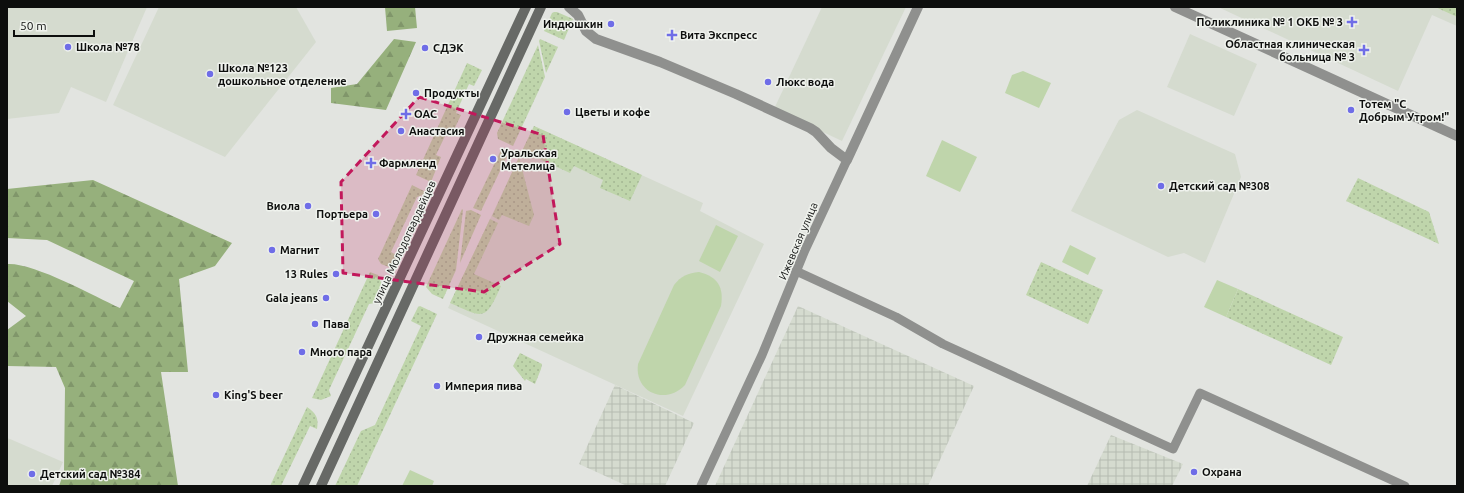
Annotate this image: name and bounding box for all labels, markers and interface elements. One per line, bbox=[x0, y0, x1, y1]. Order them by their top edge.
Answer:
scale bar bbox=[14, 12, 94, 38]
place label: Поликлиника № 1 ОКБ № 3 bbox=[1197, 16, 1343, 28]
marker: Поликлиника № 1 ОКБ № 3 bbox=[1346, 16, 1358, 28]
place label: Индюшкин bbox=[543, 18, 603, 30]
text: 50 m bbox=[20, 19, 47, 32]
marker: Индюшкин bbox=[606, 19, 616, 29]
place label: Вита Экспресс bbox=[680, 29, 758, 41]
marker: Вита Экспресс bbox=[667, 30, 677, 40]
place label: Областная клиническая больница № 3 bbox=[1225, 38, 1355, 63]
place label: Школа №78 bbox=[76, 41, 140, 53]
marker: Школа №78 bbox=[63, 42, 73, 52]
place label: СДЭК bbox=[433, 42, 464, 54]
marker: СДЭК bbox=[420, 43, 430, 53]
marker: Областная клиническая больница № 3 bbox=[1358, 44, 1370, 56]
place label: Школа №123 дошкольное отделение bbox=[218, 62, 347, 87]
marker: Школа №123 дошкольное отделение bbox=[205, 69, 215, 79]
place label: Люкс вода bbox=[776, 76, 834, 88]
marker: Люкс вода bbox=[763, 77, 773, 87]
place label: Продукты bbox=[424, 87, 479, 99]
marker: Продукты bbox=[411, 88, 421, 98]
place label: Тотем "С Добрым Утром!" bbox=[1359, 98, 1449, 123]
marker: Тотем "С Добрым Утром!" bbox=[1346, 105, 1356, 115]
place label: Цветы и кофе bbox=[575, 106, 650, 118]
marker: Цветы и кофе bbox=[562, 107, 572, 117]
place label: ОАС bbox=[414, 108, 437, 120]
marker: ОАС bbox=[401, 109, 411, 119]
place label: Анастасия bbox=[409, 125, 465, 137]
marker: Анастасия bbox=[396, 126, 406, 136]
place label: Уральская Метелица bbox=[501, 147, 557, 172]
marker: Уральская Метелица bbox=[488, 154, 498, 164]
place label: Фармленд bbox=[379, 157, 436, 169]
marker: Фармленд bbox=[366, 158, 376, 168]
street label: улица Молодогвардейцев bbox=[370, 179, 438, 305]
place label: Детский сад №308 bbox=[1169, 180, 1269, 192]
marker: Детский сад №308 bbox=[1156, 181, 1166, 191]
place label: Виола bbox=[267, 200, 300, 212]
street label: Ижевская улица bbox=[776, 200, 820, 282]
marker: Виола bbox=[303, 201, 313, 211]
place label: Портьера bbox=[316, 208, 368, 220]
marker: Портьера bbox=[371, 209, 381, 219]
place label: Магнит bbox=[280, 244, 320, 256]
marker: Магнит bbox=[267, 245, 277, 255]
place label: 13 Rules bbox=[285, 268, 328, 280]
marker: 13 Rules bbox=[331, 269, 341, 279]
place label: Gala jeans bbox=[265, 292, 318, 304]
marker: Gala jeans bbox=[321, 293, 331, 303]
place label: Пава bbox=[323, 318, 349, 330]
marker: Пава bbox=[310, 319, 320, 329]
place label: Дружная семейка bbox=[487, 331, 584, 343]
marker: Дружная семейка bbox=[474, 332, 484, 342]
place label: Много пара bbox=[310, 346, 372, 358]
marker: Много пара bbox=[297, 347, 307, 357]
place label: Империя пива bbox=[445, 380, 522, 392]
marker: Империя пива bbox=[432, 381, 442, 391]
place label: King'S beer bbox=[224, 389, 283, 401]
marker: King'S beer bbox=[211, 390, 221, 400]
place label: Охрана bbox=[1202, 466, 1242, 478]
marker: Охрана bbox=[1189, 467, 1199, 477]
place label: Детский сад №384 bbox=[40, 468, 140, 480]
marker: Детский сад №384 bbox=[27, 469, 37, 479]

